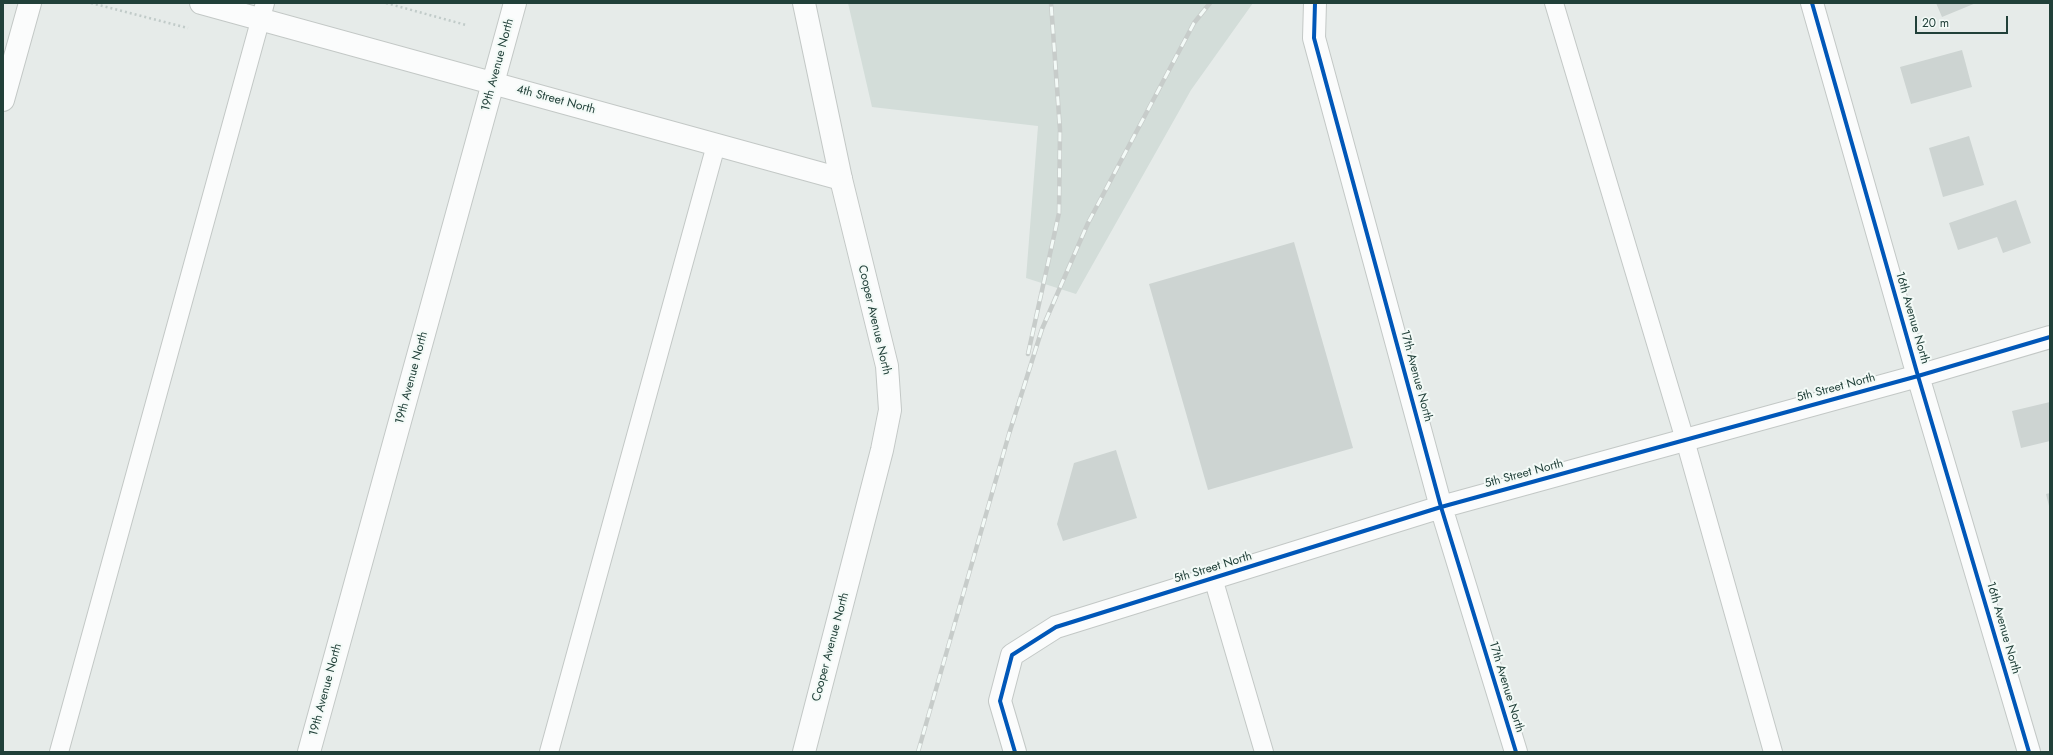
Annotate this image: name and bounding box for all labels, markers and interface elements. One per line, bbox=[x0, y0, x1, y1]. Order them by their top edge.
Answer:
scale bar bbox=[1917, 8, 2010, 34]
text: 20 m bbox=[1922, 14, 1949, 32]
street label: 19th Avenue North bbox=[479, 17, 517, 113]
street label: 4th Street North bbox=[515, 83, 597, 117]
street label: Cooper Avenue North bbox=[854, 264, 894, 376]
street label: 16th Avenue North bbox=[1892, 270, 1932, 366]
street label: 17th Avenue North bbox=[1397, 328, 1435, 424]
street label: 19th Avenue North bbox=[393, 330, 431, 426]
street label: 5th Street North bbox=[1795, 371, 1877, 405]
street label: 5th Street North bbox=[1483, 457, 1565, 491]
street label: 5th Street North bbox=[1172, 549, 1254, 587]
street label: 16th Avenue North bbox=[1983, 580, 2023, 676]
street label: Cooper Avenue North bbox=[810, 591, 852, 703]
street label: 17th Avenue North bbox=[1485, 640, 1527, 734]
street label: 19th Avenue North bbox=[307, 642, 345, 738]

